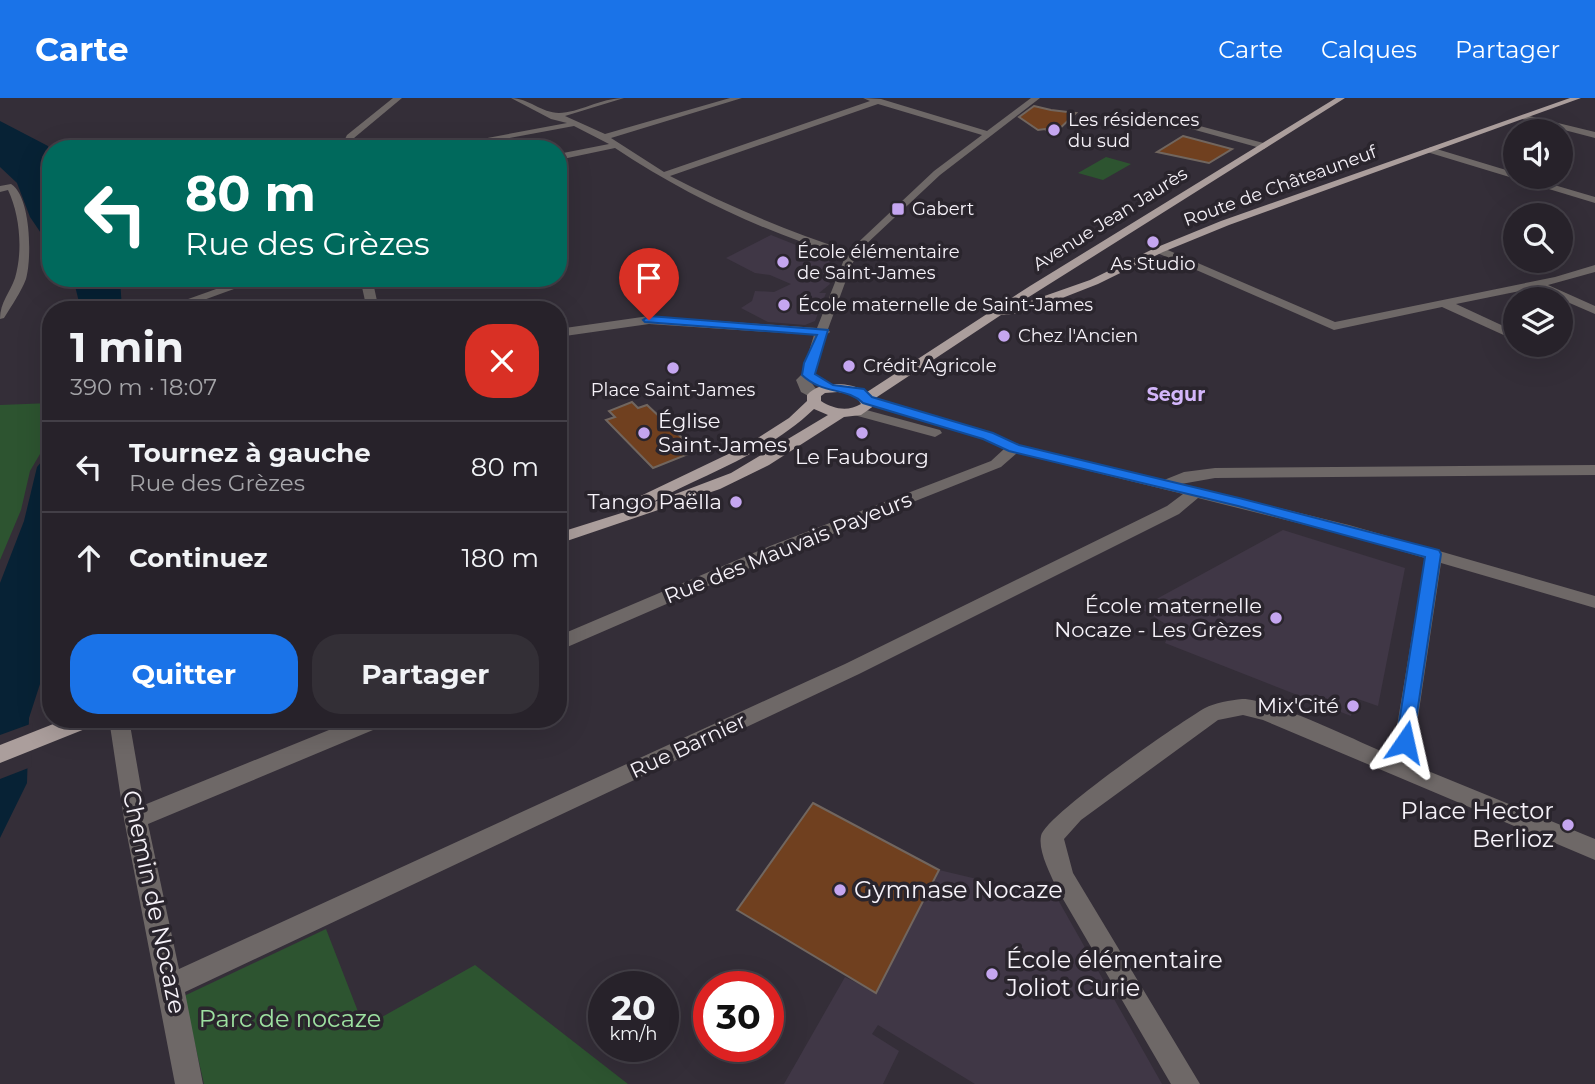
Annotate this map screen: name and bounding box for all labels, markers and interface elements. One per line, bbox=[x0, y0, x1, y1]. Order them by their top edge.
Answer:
text: Carte bbox=[35, 29, 128, 69]
text: Carte bbox=[1218, 35, 1283, 64]
text: Calques bbox=[1321, 35, 1417, 64]
text: Partager bbox=[1455, 35, 1560, 64]
place label: Les résidences du sud bbox=[1068, 109, 1199, 152]
map controls bbox=[1503, 119, 1573, 357]
button: sound bbox=[1503, 119, 1573, 189]
marker: Les résidences du sud bbox=[1046, 122, 1062, 138]
street label: Route de Châteauneuf bbox=[1180, 141, 1380, 231]
street label: Avenue Jean Jaurès bbox=[1029, 162, 1192, 276]
text: 80 m bbox=[185, 164, 316, 223]
icon: left bbox=[70, 168, 161, 259]
place label: Gabert bbox=[912, 198, 974, 220]
marker: Gabert bbox=[890, 201, 906, 217]
button: search bbox=[1503, 203, 1573, 273]
text: Rue des Grèzes bbox=[185, 224, 430, 263]
marker: As Studio bbox=[1145, 234, 1161, 250]
place label: École élémentaire de Saint-James bbox=[797, 241, 960, 284]
pin bbox=[619, 248, 679, 320]
place label: As Studio bbox=[1110, 253, 1196, 275]
marker: École élémentaire de Saint-James bbox=[775, 254, 791, 270]
icon: arrive bbox=[630, 259, 668, 297]
button: layers bbox=[1503, 287, 1573, 357]
place label: École maternelle de Saint-James bbox=[798, 294, 1093, 316]
marker: École maternelle de Saint-James bbox=[776, 297, 792, 313]
text: 1 min bbox=[70, 321, 184, 373]
button: close bbox=[465, 324, 539, 398]
place label: Chez l'Ancien bbox=[1018, 325, 1138, 347]
marker: Chez l'Ancien bbox=[996, 328, 1012, 344]
place label: Crédit Agricole bbox=[863, 355, 997, 377]
marker: Crédit Agricole bbox=[841, 358, 857, 374]
marker: Place Saint-James bbox=[665, 360, 681, 376]
text: 390 m · 18:07 bbox=[70, 373, 217, 401]
place label: Place Saint-James bbox=[591, 379, 756, 401]
district label: Segur bbox=[1147, 383, 1205, 406]
place label: Église Saint-James bbox=[658, 408, 787, 457]
marker: Église Saint-James bbox=[636, 425, 652, 441]
marker: Le Faubourg bbox=[854, 425, 870, 441]
text: Tournez à gauche bbox=[129, 437, 371, 469]
place label: Le Faubourg bbox=[795, 444, 929, 469]
icon: left bbox=[70, 448, 108, 486]
text: 80 m bbox=[471, 451, 539, 483]
text: Rue des Grèzes bbox=[129, 469, 305, 497]
street label: Rue des Mauvais Payeurs bbox=[660, 486, 915, 609]
place label: Tango Paëlla bbox=[587, 489, 722, 514]
marker: Tango Paëlla bbox=[728, 494, 744, 510]
icon: ahead bbox=[70, 539, 108, 577]
text: Continuez bbox=[129, 542, 268, 574]
text: 180 m bbox=[461, 542, 539, 574]
place label: École maternelle Nocaze - Les Grèzes bbox=[1054, 593, 1262, 642]
marker: École maternelle Nocaze - Les Grèzes bbox=[1268, 610, 1284, 626]
button: Quitter bbox=[70, 634, 298, 714]
button: Partager bbox=[312, 634, 539, 714]
place label: Mix'Cité bbox=[1257, 693, 1339, 718]
marker: Mix'Cité bbox=[1345, 698, 1361, 714]
position arrow bbox=[1368, 705, 1442, 779]
street label: Rue Barnier bbox=[626, 708, 750, 783]
street label: Chemin de Nocaze bbox=[117, 787, 192, 1016]
place label: Place Hector Berlioz bbox=[1400, 796, 1554, 853]
marker: Place Hector Berlioz bbox=[1560, 817, 1576, 833]
place label: Gymnase Nocaze bbox=[854, 875, 1063, 904]
marker: Gymnase Nocaze bbox=[832, 882, 848, 898]
place label: École élémentaire Joliot Curie bbox=[1005, 945, 1223, 1002]
marker: École élémentaire Joliot Curie bbox=[984, 966, 1000, 982]
speed limit sign: 30 bbox=[693, 971, 784, 1062]
text: 20 bbox=[611, 986, 656, 1029]
park label: Parc de nocaze bbox=[199, 1004, 381, 1033]
text: km/h bbox=[609, 1023, 658, 1045]

